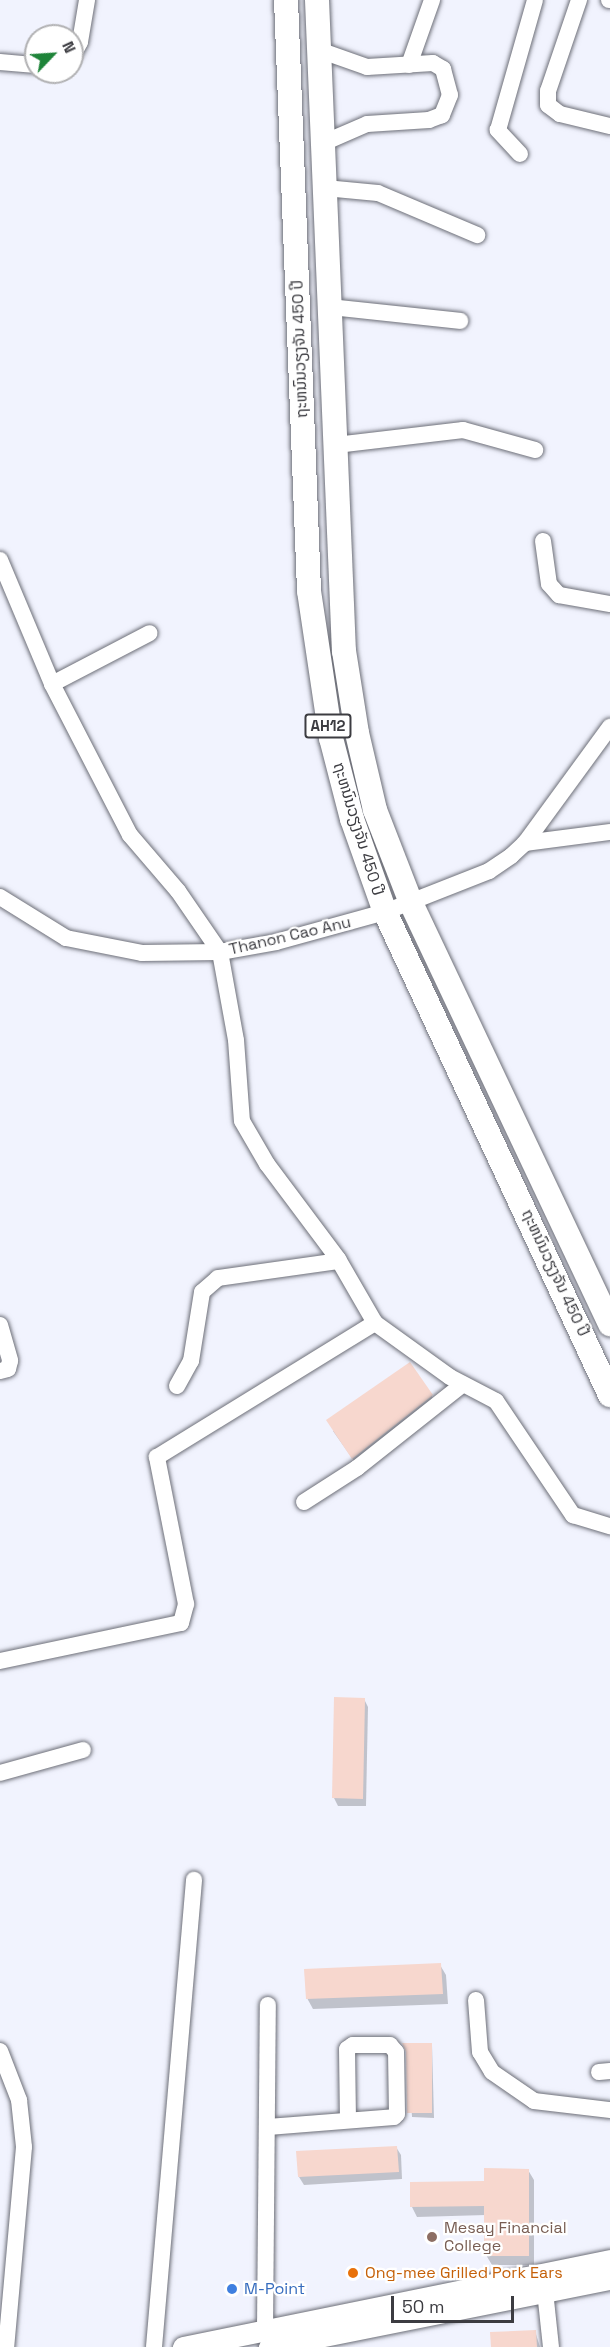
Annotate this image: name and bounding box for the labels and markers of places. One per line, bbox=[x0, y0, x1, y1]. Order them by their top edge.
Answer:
place label: Mesay Financial College bbox=[444, 2218, 567, 2256]
marker: Mesay Financial College bbox=[425, 2230, 439, 2244]
place label: Ong-mee Grilled Pork Ears bbox=[365, 2263, 563, 2283]
marker: Ong-mee Grilled Pork Ears bbox=[346, 2266, 360, 2280]
place label: M-Point bbox=[244, 2279, 305, 2299]
marker: M-Point bbox=[225, 2282, 239, 2296]

